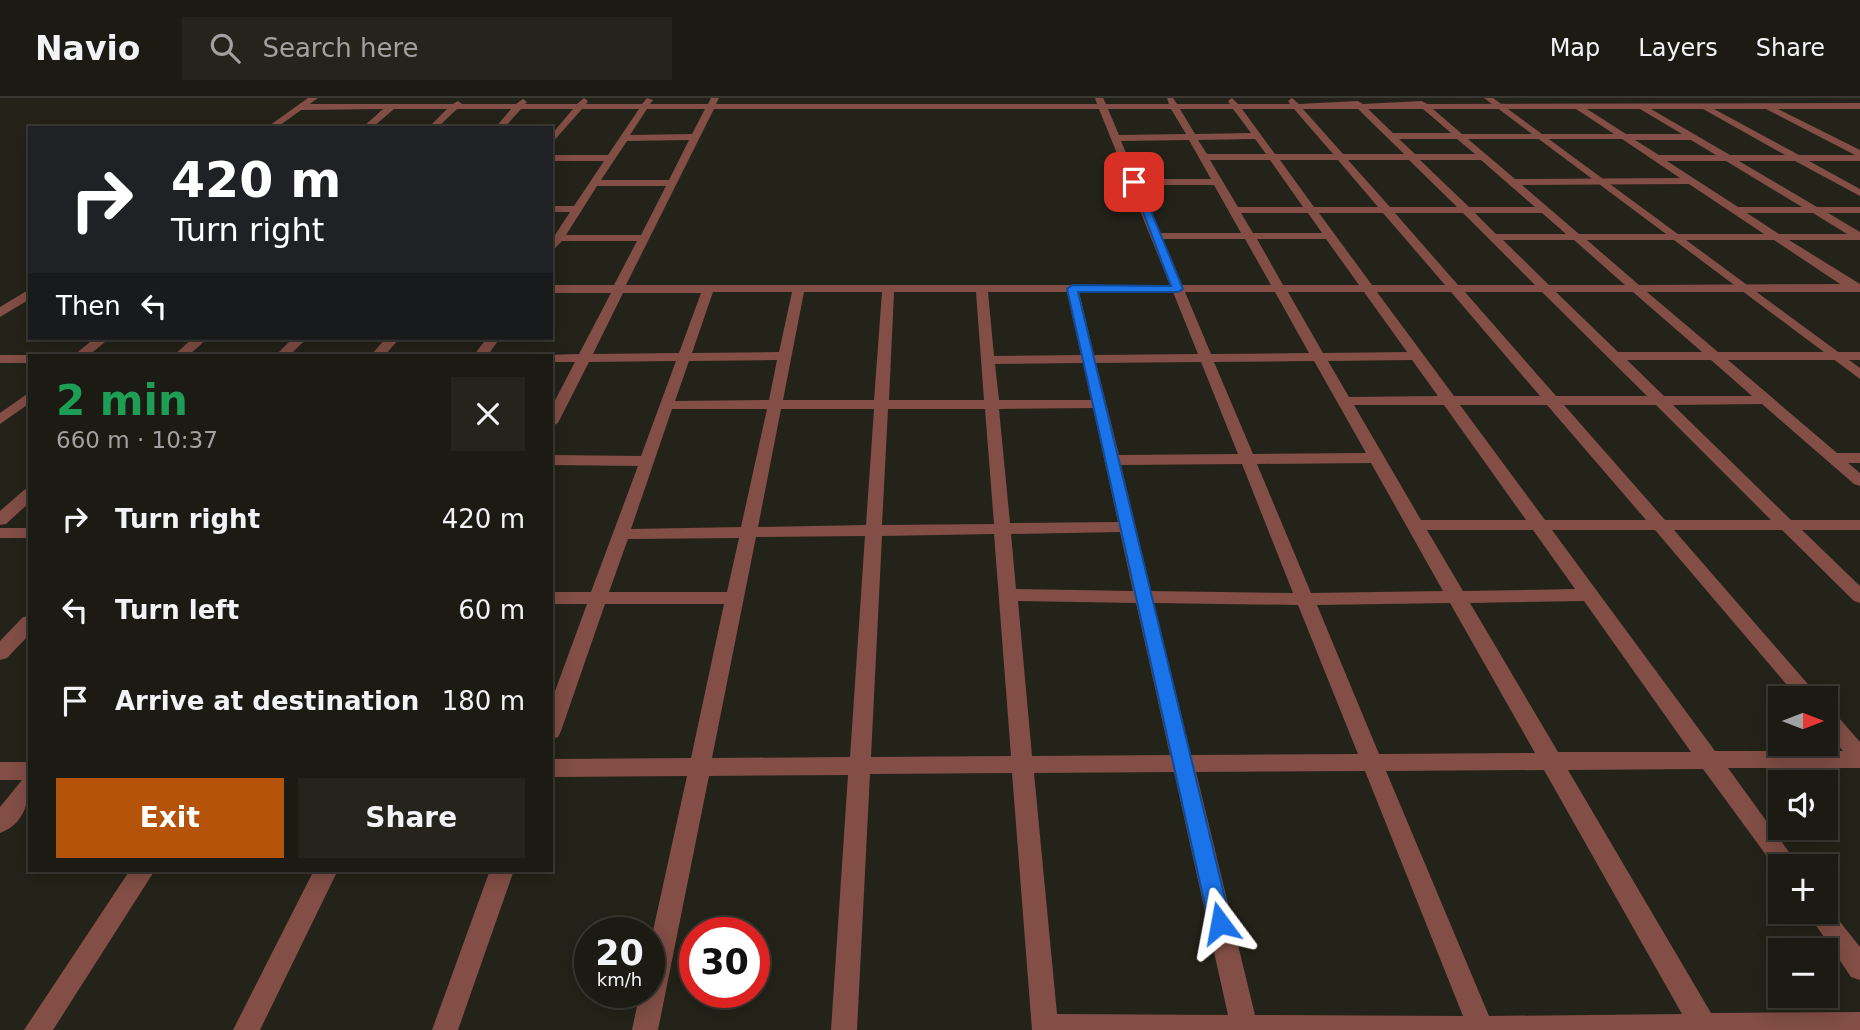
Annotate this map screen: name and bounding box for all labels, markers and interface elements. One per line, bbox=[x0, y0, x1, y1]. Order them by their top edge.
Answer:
search box bbox=[182, 17, 672, 80]
text: Navio bbox=[35, 29, 140, 68]
icon: search bbox=[206, 29, 244, 67]
text: Search here bbox=[262, 33, 419, 63]
text: Map bbox=[1550, 34, 1600, 62]
text: Layers bbox=[1638, 34, 1718, 62]
text: Share bbox=[1756, 34, 1825, 62]
text: 420 m bbox=[171, 152, 341, 209]
pin bbox=[1104, 152, 1164, 212]
icon: right bbox=[56, 154, 147, 245]
icon: arrive bbox=[1115, 163, 1153, 201]
text: Turn right bbox=[171, 211, 324, 249]
icon: left bbox=[135, 287, 173, 325]
text: Then bbox=[56, 291, 121, 321]
text: 2 min bbox=[56, 376, 188, 425]
button: close bbox=[451, 377, 525, 451]
text: 660 m · 10:37 bbox=[56, 427, 218, 453]
icon: right bbox=[56, 500, 94, 538]
text: Turn right bbox=[115, 504, 260, 534]
text: 420 m bbox=[442, 504, 525, 534]
icon: left bbox=[56, 591, 94, 629]
text: Turn left bbox=[115, 595, 239, 625]
text: 60 m bbox=[458, 595, 525, 625]
icon: arrive bbox=[56, 682, 94, 720]
text: Arrive at destination bbox=[115, 686, 419, 716]
text: 180 m bbox=[442, 686, 525, 716]
north arrow bbox=[1768, 686, 1838, 756]
map controls bbox=[1768, 686, 1838, 1008]
button: sound bbox=[1768, 770, 1838, 840]
button: Exit bbox=[56, 778, 284, 858]
button: Share bbox=[298, 778, 525, 858]
button: + bbox=[1768, 854, 1838, 924]
position arrow bbox=[1183, 886, 1257, 960]
speed limit sign: 30 bbox=[679, 917, 770, 1008]
text: 20 bbox=[595, 933, 644, 973]
button: − bbox=[1768, 938, 1838, 1008]
text: km/h bbox=[597, 969, 642, 990]

